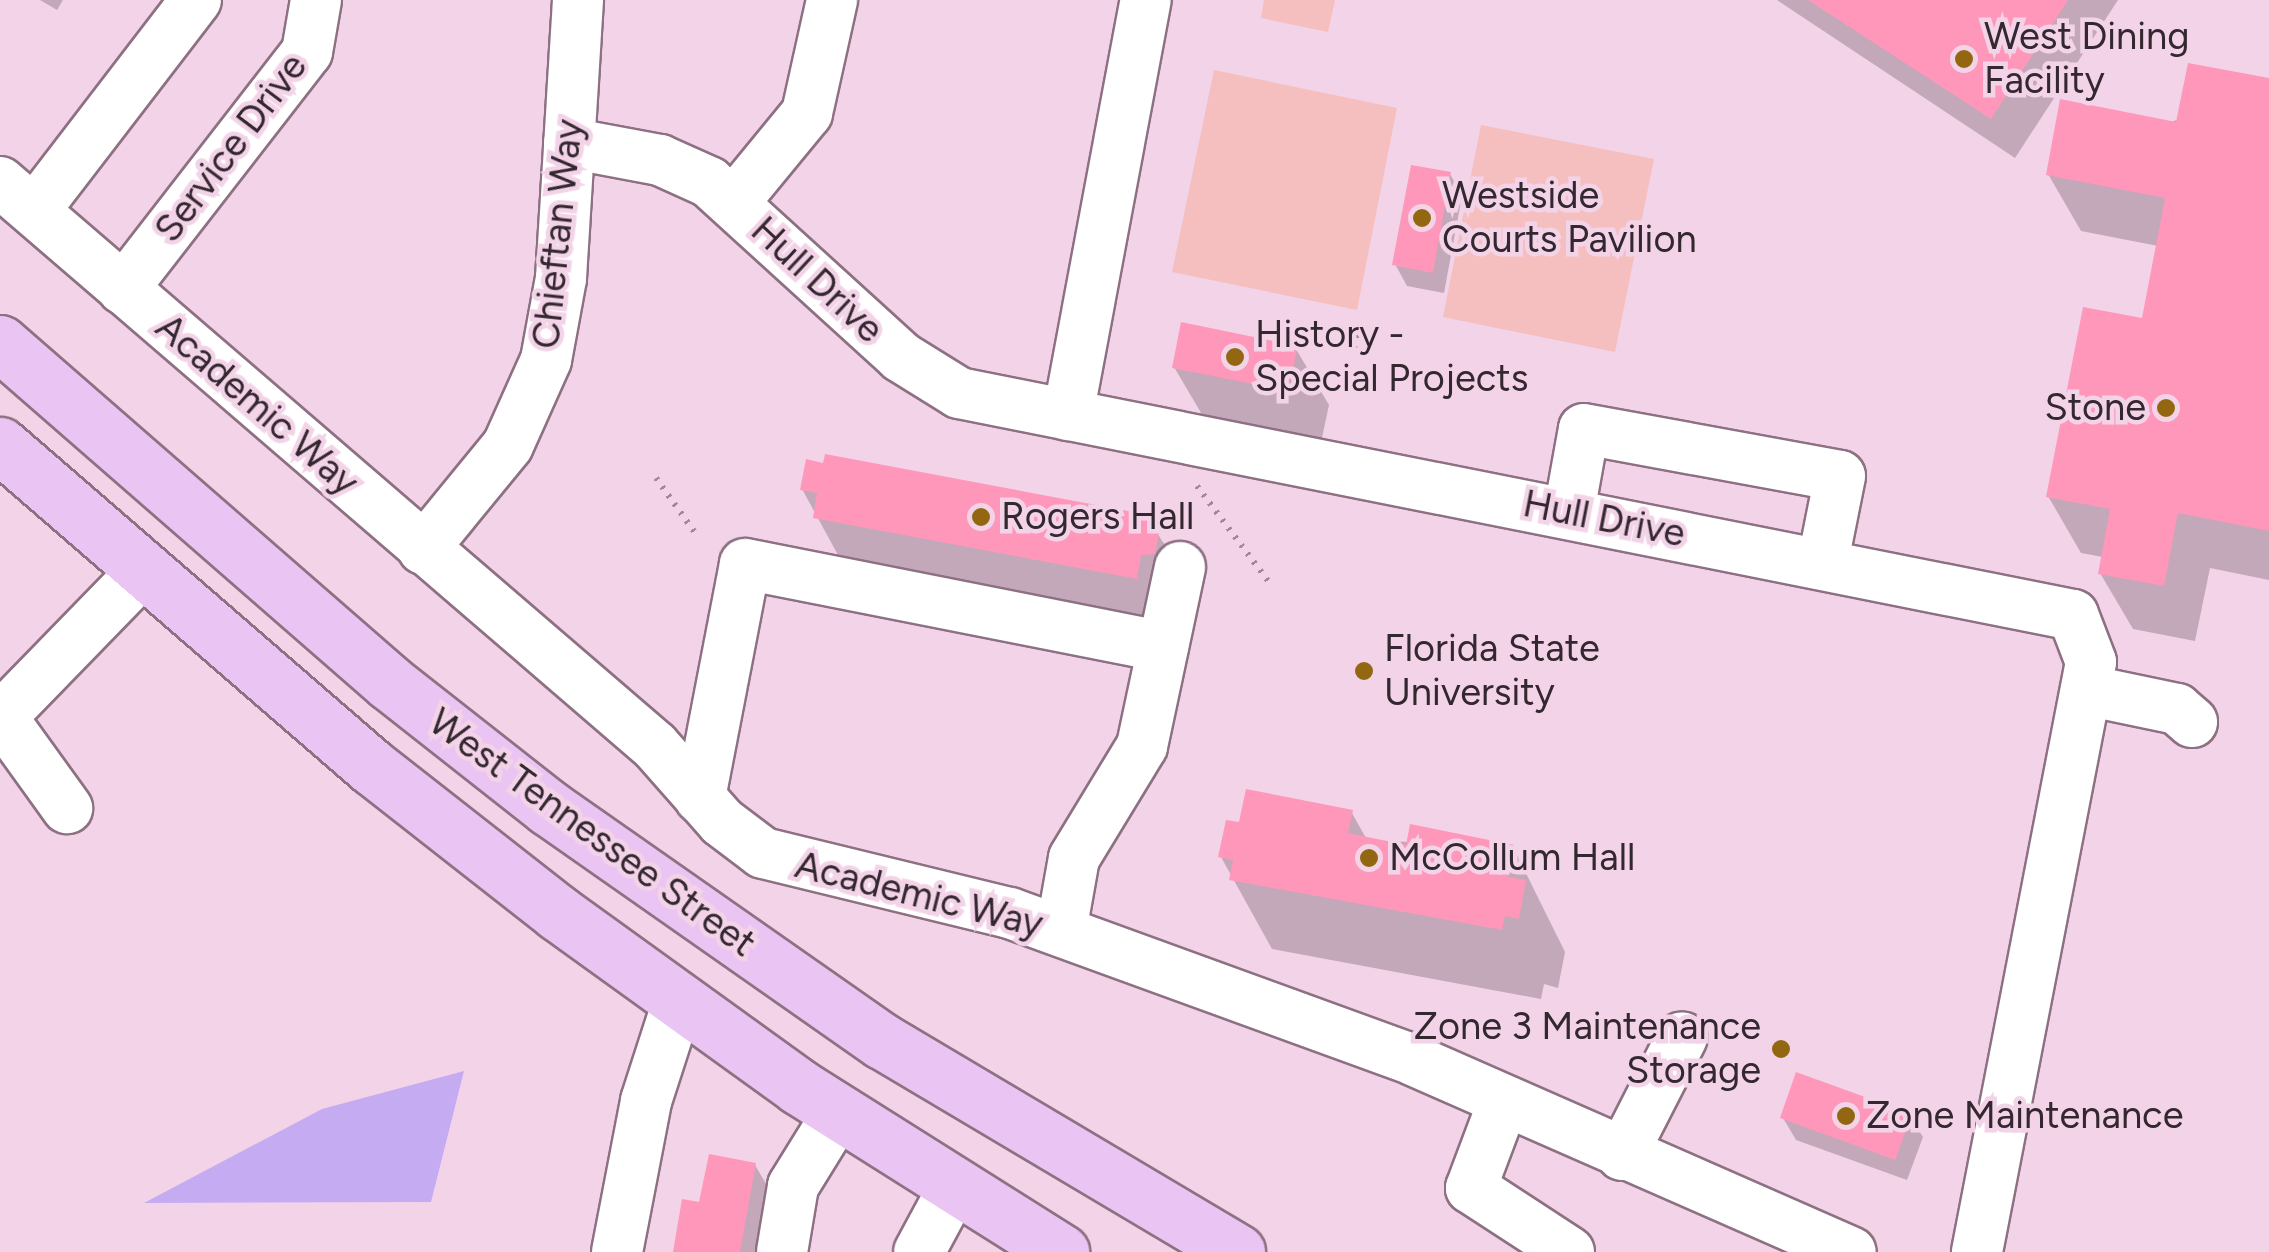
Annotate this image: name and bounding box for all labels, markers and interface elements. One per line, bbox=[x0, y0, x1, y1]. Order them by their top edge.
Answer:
place label: West Dining Facility bbox=[1984, 14, 2190, 103]
street label: Service Drive bbox=[145, 45, 317, 251]
marker: West Dining Facility bbox=[1953, 48, 1975, 70]
street label: Chieftan Way bbox=[523, 117, 593, 351]
place label: Westside Courts Pavilion bbox=[1442, 173, 1697, 262]
street label: Hull Drive bbox=[742, 207, 892, 353]
marker: Westside Courts Pavilion bbox=[1411, 207, 1433, 229]
street label: Academic Way bbox=[146, 305, 368, 505]
place label: History - Special Projects bbox=[1255, 312, 1528, 402]
marker: History - Special Projects bbox=[1224, 346, 1246, 368]
place label: Stone bbox=[2044, 385, 2146, 431]
marker: Stone bbox=[2155, 397, 2177, 419]
street label: Hull Drive bbox=[1519, 481, 1689, 557]
place label: Rogers Hall bbox=[1001, 494, 1194, 540]
marker: Rogers Hall bbox=[970, 506, 992, 528]
place label: Florida State University bbox=[1384, 626, 1600, 716]
marker: Florida State University bbox=[1353, 660, 1375, 682]
street label: West Tennessee Street bbox=[420, 699, 764, 967]
place label: McCollum Hall bbox=[1389, 835, 1635, 881]
street label: Academic Way bbox=[790, 842, 1048, 948]
marker: McCollum Hall bbox=[1358, 847, 1380, 869]
place label: Zone 3 Maintenance Storage bbox=[1414, 1004, 1761, 1094]
marker: Zone 3 Maintenance Storage bbox=[1770, 1038, 1792, 1060]
place label: Zone Maintenance bbox=[1866, 1093, 2183, 1139]
marker: Zone Maintenance bbox=[1835, 1105, 1857, 1127]

